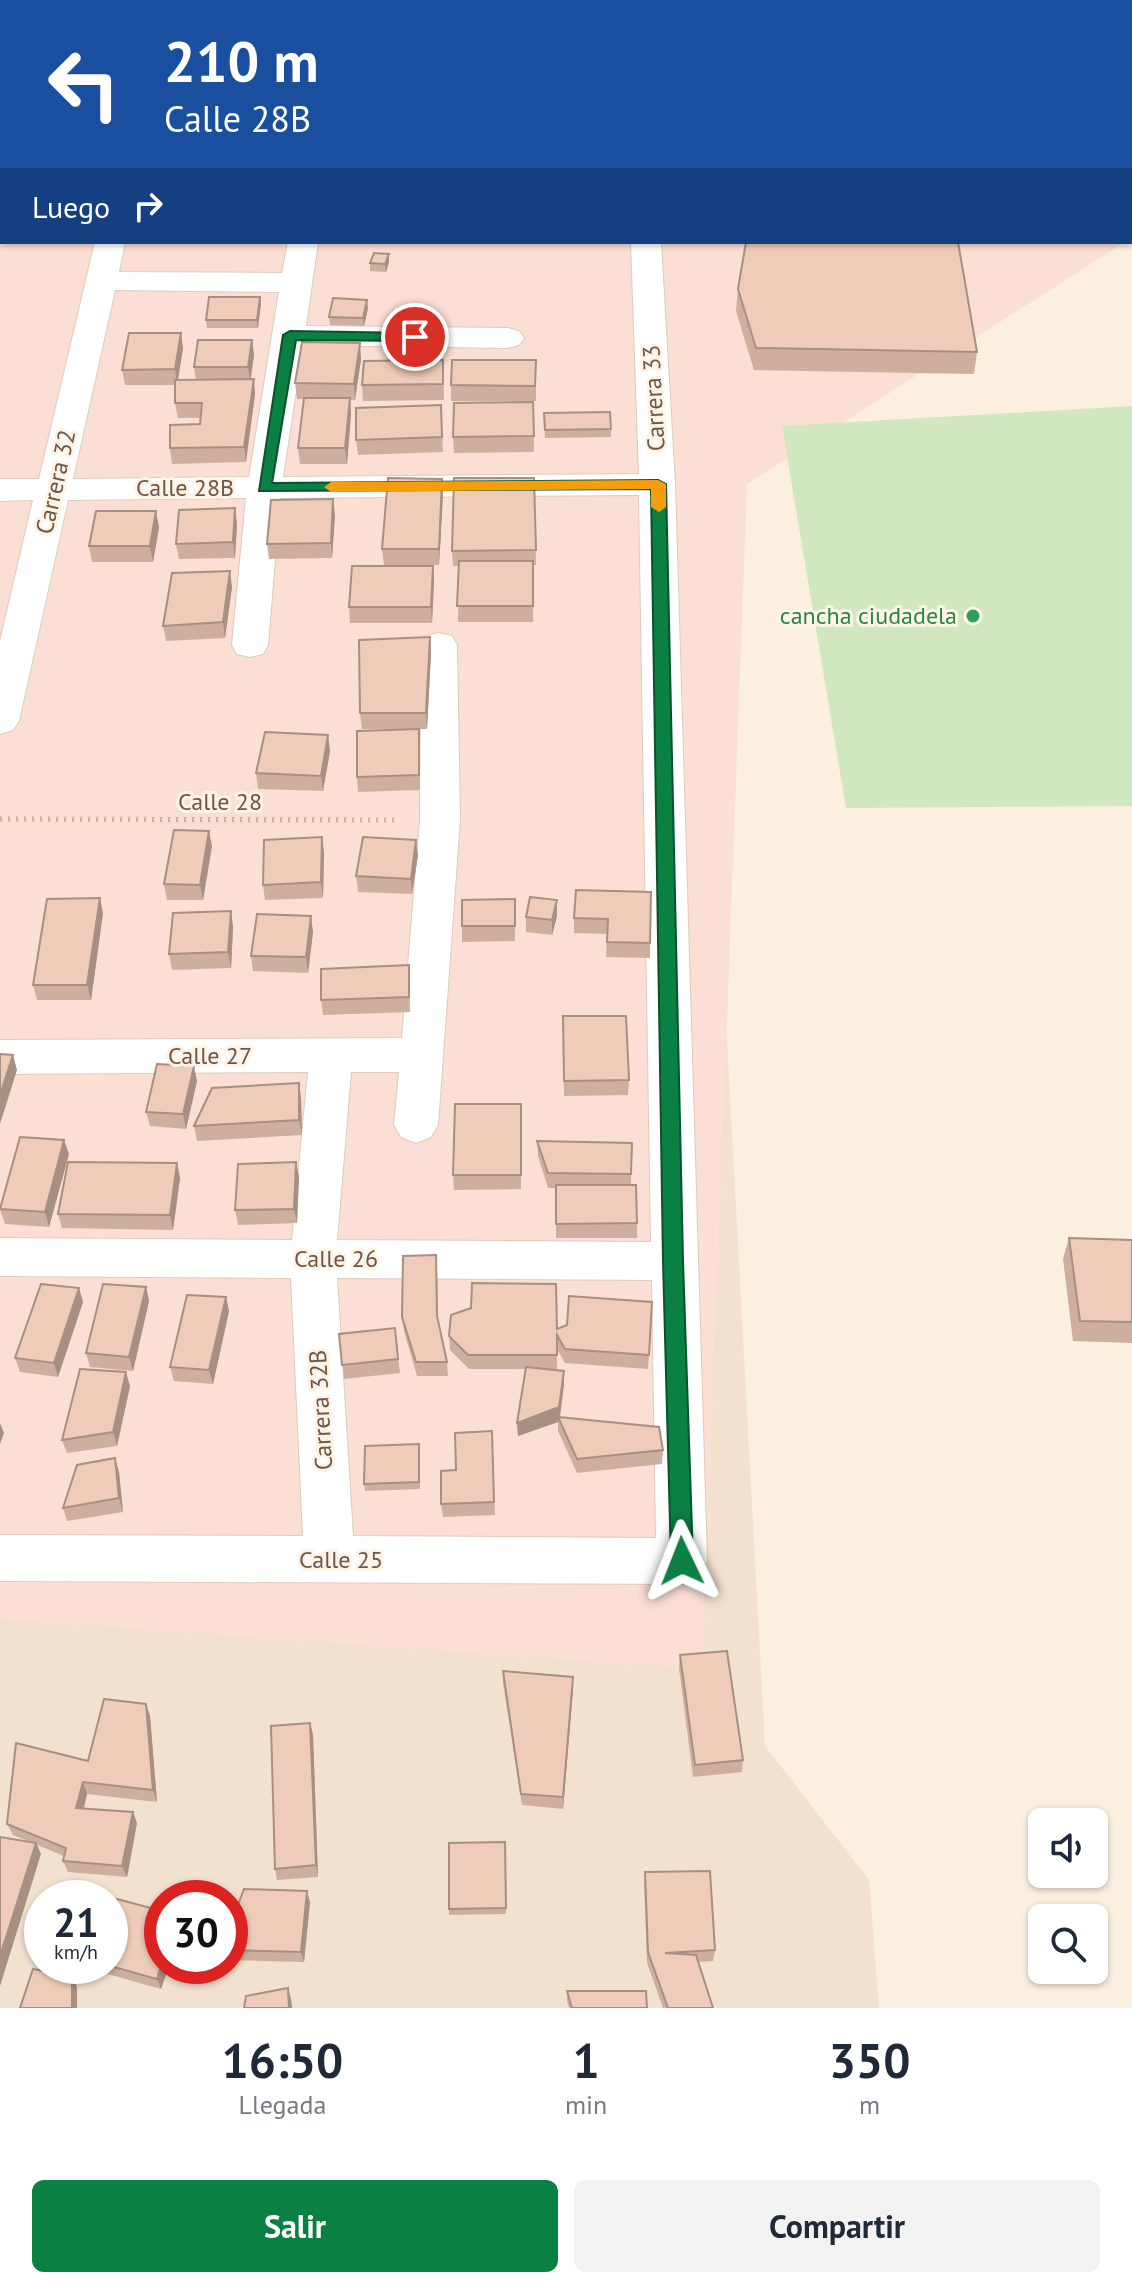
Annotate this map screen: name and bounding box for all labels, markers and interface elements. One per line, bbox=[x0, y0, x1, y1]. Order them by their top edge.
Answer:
text: 210 m bbox=[164, 25, 319, 97]
icon: left bbox=[32, 32, 136, 136]
text: Calle 28B bbox=[164, 95, 311, 142]
icon: right bbox=[126, 184, 170, 228]
text: Luego bbox=[32, 187, 110, 226]
pin bbox=[381, 303, 449, 371]
icon: arrive bbox=[393, 315, 437, 359]
street label: Carrera 33 bbox=[635, 344, 672, 452]
street label: Carrera 32 bbox=[28, 427, 83, 537]
street label: Calle 28B bbox=[136, 472, 234, 503]
place label: cancha ciudadela bbox=[780, 600, 957, 631]
marker: cancha ciudadela bbox=[964, 607, 982, 625]
street label: Calle 28 bbox=[178, 786, 262, 817]
street label: Calle 27 bbox=[168, 1040, 252, 1071]
street label: Calle 26 bbox=[294, 1243, 378, 1274]
street label: Carrera 32B bbox=[302, 1349, 339, 1471]
position arrow bbox=[640, 1519, 724, 1603]
street label: Calle 25 bbox=[299, 1544, 383, 1575]
map controls bbox=[1028, 1808, 1108, 1984]
button: sound bbox=[1028, 1808, 1108, 1888]
speed limit sign: 30 bbox=[144, 1880, 248, 1984]
text: 21 bbox=[53, 1896, 99, 1948]
button: search bbox=[1028, 1904, 1108, 1984]
text: km/h bbox=[54, 1939, 98, 1965]
text: 16:50 bbox=[222, 2029, 343, 2091]
text: 1 bbox=[572, 2029, 600, 2091]
text: 350 bbox=[829, 2029, 910, 2091]
text: Llegada bbox=[239, 2088, 326, 2121]
text: min bbox=[565, 2088, 607, 2121]
text: m bbox=[859, 2088, 880, 2121]
button: Salir bbox=[32, 2180, 558, 2272]
button: Compartir bbox=[574, 2180, 1100, 2272]

